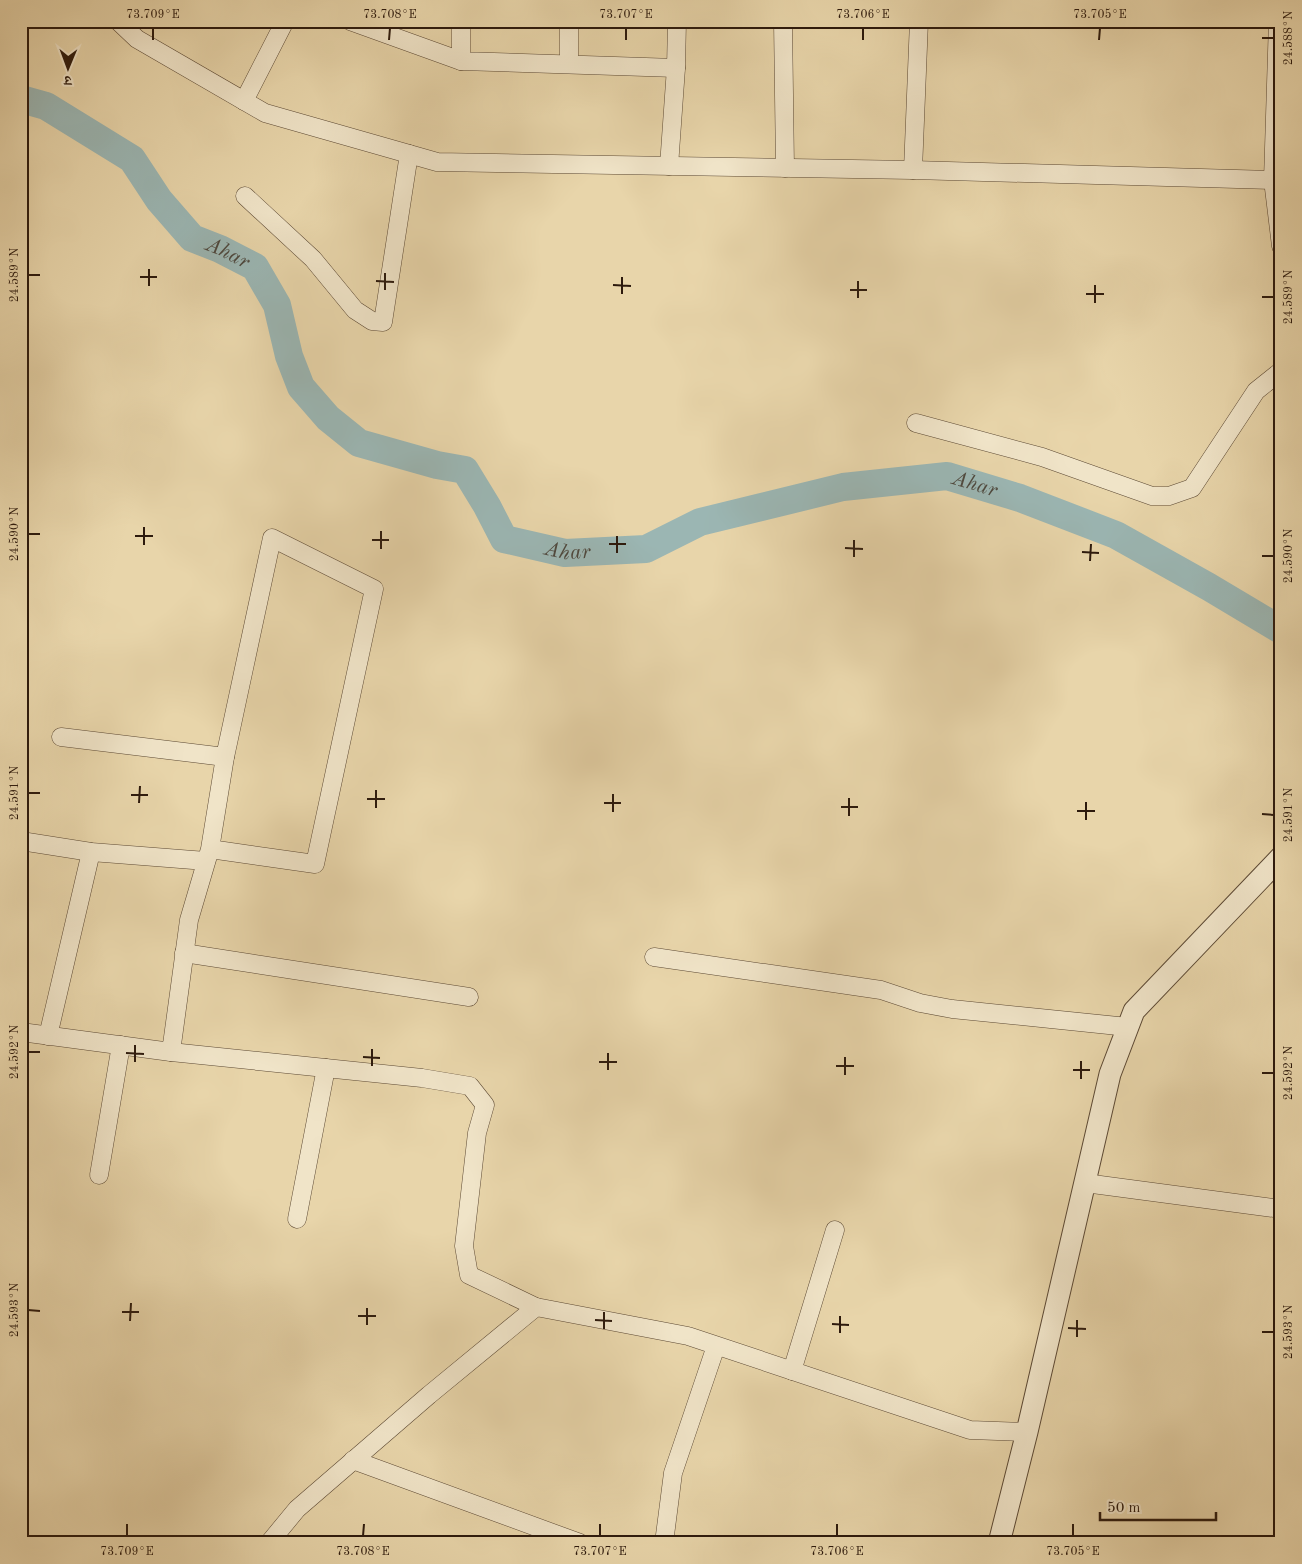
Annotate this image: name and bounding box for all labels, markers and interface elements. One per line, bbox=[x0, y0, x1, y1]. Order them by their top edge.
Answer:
text: 73.705°E bbox=[1073, 8, 1127, 21]
text: 73.709°E bbox=[126, 9, 180, 21]
text: 73.708°E bbox=[363, 9, 417, 21]
text: 73.707°E bbox=[599, 9, 653, 21]
text: 73.706°E bbox=[836, 9, 890, 21]
text: 24.588°N bbox=[1282, 11, 1295, 65]
north arrow bbox=[42, 42, 92, 92]
text: उ bbox=[63, 73, 72, 87]
water label: Ahar bbox=[202, 233, 254, 273]
text: 24.589°N bbox=[8, 248, 21, 302]
text: 24.589°N bbox=[1282, 270, 1295, 324]
water label: Ahar bbox=[949, 467, 1001, 501]
text: 24.590°N bbox=[8, 507, 21, 561]
text: 24.590°N bbox=[1282, 529, 1295, 583]
water label: Ahar bbox=[541, 538, 592, 564]
text: 24.591°N bbox=[8, 766, 21, 820]
text: 24.591°N bbox=[1282, 788, 1295, 842]
text: 24.592°N bbox=[8, 1025, 21, 1079]
text: 24.592°N bbox=[1282, 1046, 1295, 1100]
text: 24.593°N bbox=[8, 1283, 21, 1337]
text: 24.593°N bbox=[1282, 1305, 1295, 1359]
scale bar bbox=[1100, 1489, 1216, 1521]
text: 50 m bbox=[1107, 1501, 1141, 1516]
text: 73.705°E bbox=[1046, 1545, 1100, 1558]
text: 73.709°E bbox=[100, 1546, 154, 1558]
text: 73.708°E bbox=[336, 1546, 390, 1558]
text: 73.707°E bbox=[573, 1546, 627, 1558]
text: 73.706°E bbox=[810, 1546, 864, 1558]

